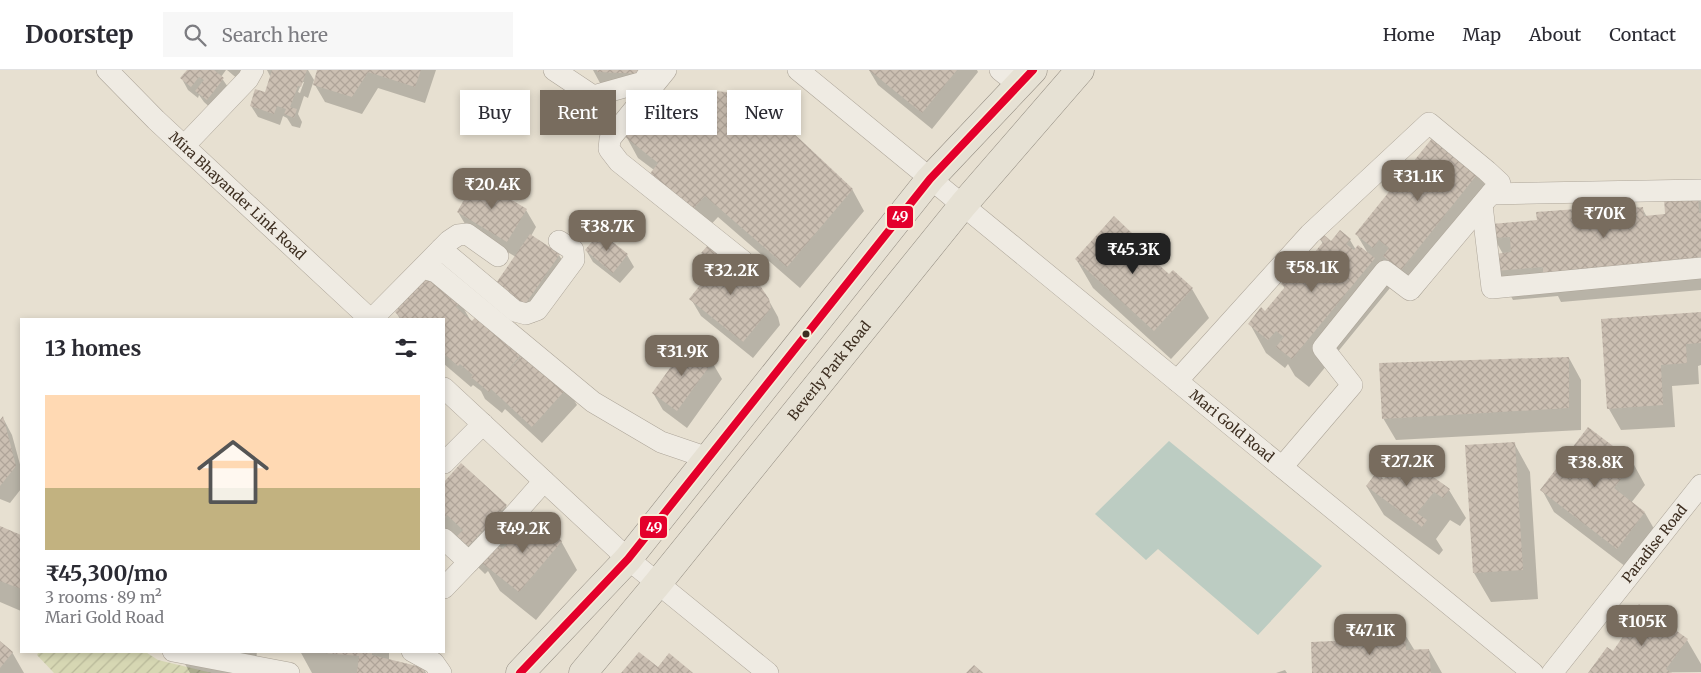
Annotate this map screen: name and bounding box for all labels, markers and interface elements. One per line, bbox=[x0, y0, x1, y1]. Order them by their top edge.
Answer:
search box bbox=[163, 12, 513, 57]
text: Doorstep bbox=[25, 19, 133, 50]
icon: search bbox=[181, 21, 209, 49]
text: Search here bbox=[221, 23, 328, 47]
text: Home bbox=[1383, 23, 1435, 46]
text: Map bbox=[1463, 23, 1501, 46]
text: About bbox=[1529, 23, 1581, 46]
text: Contact bbox=[1609, 23, 1676, 46]
chip: Buy bbox=[460, 90, 530, 135]
chip: Rent bbox=[540, 90, 616, 135]
chip: Filters bbox=[626, 90, 717, 135]
chip: New bbox=[727, 90, 801, 135]
street label: Mira Bhayander Link Road bbox=[165, 128, 310, 264]
pin: ₹31.1K bbox=[1377, 160, 1459, 202]
text: ₹31.1K bbox=[1393, 166, 1443, 186]
pin: ₹20.4K bbox=[451, 168, 533, 210]
text: ₹20.4K bbox=[464, 174, 520, 194]
pin: ₹70K bbox=[1574, 196, 1634, 239]
text: ₹70K bbox=[1583, 203, 1625, 223]
line badge: 49 bbox=[886, 205, 914, 229]
text: 49 bbox=[892, 207, 908, 225]
pin: ₹38.7K bbox=[566, 210, 648, 252]
text: ₹38.7K bbox=[580, 216, 634, 236]
pin: ₹45.3K bbox=[1092, 232, 1174, 275]
text: ₹45.3K bbox=[1107, 239, 1159, 259]
pin: ₹58.1K bbox=[1271, 250, 1353, 293]
pin: ₹32.2K bbox=[690, 254, 772, 296]
text: ₹58.1K bbox=[1285, 257, 1339, 277]
text: ₹32.2K bbox=[703, 260, 759, 280]
street label: Beverly Park Road bbox=[784, 317, 875, 424]
unlabelled marker bbox=[801, 329, 811, 339]
icon: filters bbox=[392, 334, 420, 362]
pin: ₹31.9K bbox=[641, 334, 723, 377]
text: 13 homes bbox=[45, 335, 141, 362]
text: ₹31.9K bbox=[656, 341, 708, 361]
street label: Mari Gold Road bbox=[1186, 386, 1278, 466]
icon: home bbox=[188, 427, 278, 517]
pin: ₹27.2K bbox=[1366, 444, 1448, 487]
pin: ₹38.8K bbox=[1554, 446, 1636, 488]
text: ₹27.2K bbox=[1380, 451, 1434, 471]
text: ₹38.8K bbox=[1567, 452, 1623, 472]
street label: Paradise Road bbox=[1618, 501, 1691, 586]
pin: ₹49.2K bbox=[482, 512, 564, 554]
line badge: 49 bbox=[639, 515, 668, 539]
text: ₹49.2K bbox=[496, 518, 550, 538]
text: 49 bbox=[646, 518, 662, 536]
text: ₹45,300/mo bbox=[45, 560, 167, 587]
text: 3 rooms · 89 m² bbox=[45, 587, 162, 607]
pin: ₹105K bbox=[1607, 604, 1677, 647]
text: Mari Gold Road bbox=[45, 607, 164, 627]
text: ₹105K bbox=[1617, 611, 1667, 631]
pin: ₹47.1K bbox=[1329, 614, 1411, 656]
text: ₹47.1K bbox=[1345, 620, 1395, 640]

